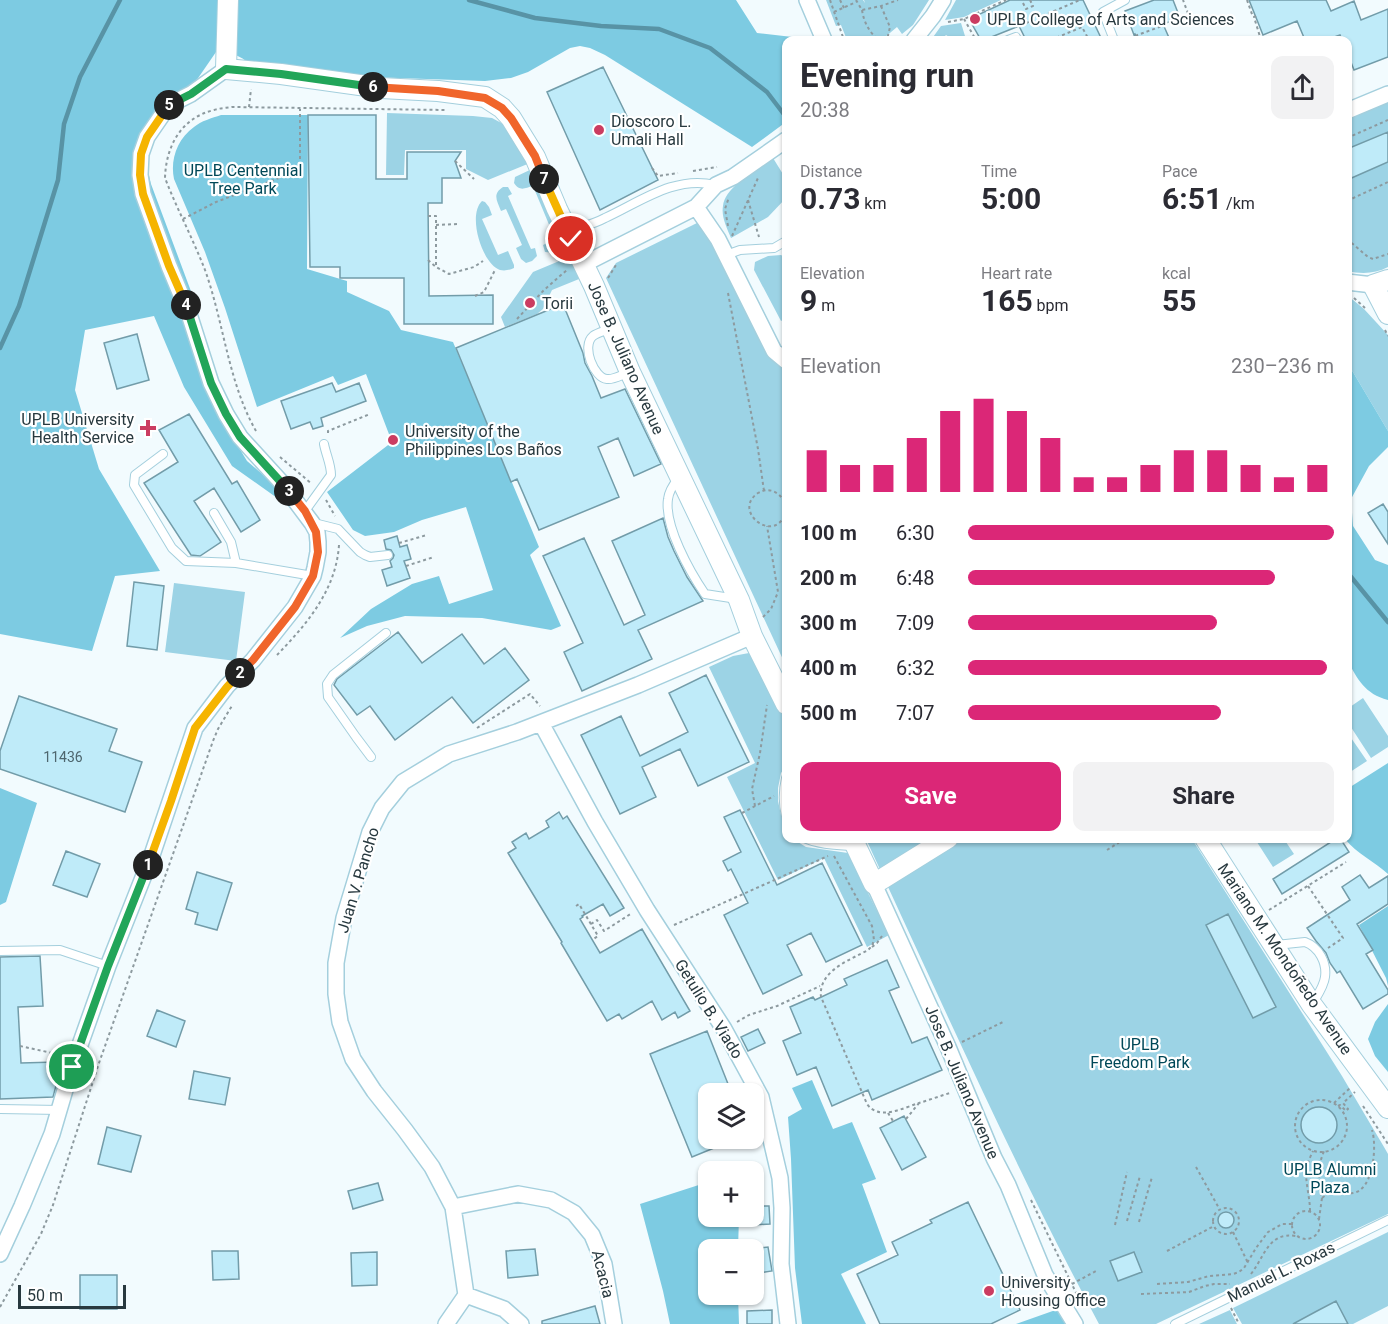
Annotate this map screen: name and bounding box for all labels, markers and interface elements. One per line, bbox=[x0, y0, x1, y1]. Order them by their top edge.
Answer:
place label: UPLB College of Arts and Sciences bbox=[987, 10, 1234, 29]
marker: UPLB College of Arts and Sciences bbox=[968, 12, 982, 26]
text: Evening run bbox=[800, 56, 974, 95]
button: share bbox=[1271, 56, 1334, 119]
pin: 6 bbox=[358, 72, 388, 102]
text: 6 bbox=[368, 77, 378, 96]
pin: 5 bbox=[154, 90, 184, 120]
text: 5 bbox=[164, 95, 174, 114]
text: 20:38 bbox=[800, 98, 850, 122]
place label: Dioscoro L. Umali Hall bbox=[611, 112, 691, 149]
marker: Dioscoro L. Umali Hall bbox=[592, 123, 606, 137]
park label: UPLB Centennial Tree Park bbox=[184, 161, 302, 198]
text: Distance bbox=[800, 162, 862, 181]
text: Time bbox=[981, 162, 1017, 181]
text: Pace bbox=[1162, 162, 1198, 181]
pin: 7 bbox=[529, 164, 559, 194]
text: 7 bbox=[539, 169, 549, 188]
text: 0.73 bbox=[800, 181, 860, 216]
text: 5:00 bbox=[981, 181, 1041, 216]
text: 6:51 bbox=[1162, 181, 1222, 216]
text: km bbox=[860, 194, 886, 213]
text: /km bbox=[1222, 194, 1255, 213]
pin bbox=[545, 213, 596, 264]
icon: check bbox=[554, 222, 587, 255]
text: Elevation bbox=[800, 264, 865, 283]
text: Heart rate bbox=[981, 264, 1052, 283]
text: kcal bbox=[1162, 264, 1191, 283]
street label: Jose B. Juliano Avenue bbox=[584, 279, 668, 437]
text: 9 bbox=[800, 283, 817, 318]
text: 165 bbox=[981, 283, 1033, 318]
text: 55 bbox=[1162, 283, 1196, 318]
pin: 4 bbox=[171, 290, 201, 320]
place label: Torii bbox=[542, 294, 573, 313]
text: 4 bbox=[181, 295, 191, 314]
marker: Torii bbox=[523, 296, 537, 310]
text: m bbox=[817, 296, 835, 315]
text: bpm bbox=[1033, 296, 1069, 315]
text: Elevation bbox=[800, 354, 881, 378]
text: 230–236 m bbox=[1231, 354, 1334, 378]
place label: UPLB University Health Service bbox=[21, 410, 134, 447]
marker: UPLB University Health Service bbox=[139, 419, 157, 437]
place label: University of the Philippines Los Baños bbox=[405, 422, 562, 459]
marker: University of the Philippines Los Baños bbox=[386, 433, 400, 447]
pin: 3 bbox=[274, 476, 304, 506]
text: 3 bbox=[284, 481, 294, 500]
text: 100 m bbox=[800, 521, 857, 545]
text: 6:30 bbox=[896, 521, 935, 545]
text: 200 m bbox=[800, 566, 857, 590]
text: 6:48 bbox=[896, 566, 935, 590]
text: 300 m bbox=[800, 611, 857, 635]
text: 7:09 bbox=[896, 611, 935, 635]
text: 400 m bbox=[800, 656, 857, 680]
text: 6:32 bbox=[896, 656, 935, 680]
pin: 2 bbox=[225, 658, 255, 688]
text: 2 bbox=[235, 663, 245, 682]
text: 500 m bbox=[800, 701, 857, 725]
text: 7:07 bbox=[896, 701, 935, 725]
house number: 11436 bbox=[43, 749, 83, 765]
button: Save bbox=[800, 762, 1061, 831]
button: Share bbox=[1073, 762, 1334, 831]
street label: Juan V. Pancho bbox=[333, 825, 383, 935]
pin: 1 bbox=[133, 850, 163, 880]
text: 1 bbox=[143, 855, 153, 874]
street label: Mariano M. Mondoñedo Avenue bbox=[1214, 860, 1356, 1058]
street label: Getulio B. Viado bbox=[671, 956, 747, 1062]
street label: Jose B. Juliano Avenue bbox=[921, 1002, 1003, 1162]
park label: UPLB Freedom Park bbox=[1090, 1035, 1191, 1072]
pin bbox=[46, 1041, 97, 1092]
icon: arrive bbox=[55, 1050, 88, 1083]
map controls bbox=[698, 1083, 764, 1305]
button: layers bbox=[698, 1083, 764, 1149]
park label: UPLB Alumni Plaza bbox=[1284, 1160, 1376, 1197]
button: + bbox=[698, 1161, 764, 1227]
street label: Manuel L. Roxas bbox=[1224, 1238, 1338, 1306]
button: − bbox=[698, 1239, 764, 1305]
street label: Acacia bbox=[588, 1248, 618, 1300]
place label: University Housing Office bbox=[1001, 1273, 1106, 1310]
scale bar bbox=[18, 1282, 126, 1310]
marker: University Housing Office bbox=[982, 1284, 996, 1298]
text: 50 m bbox=[27, 1286, 63, 1305]

